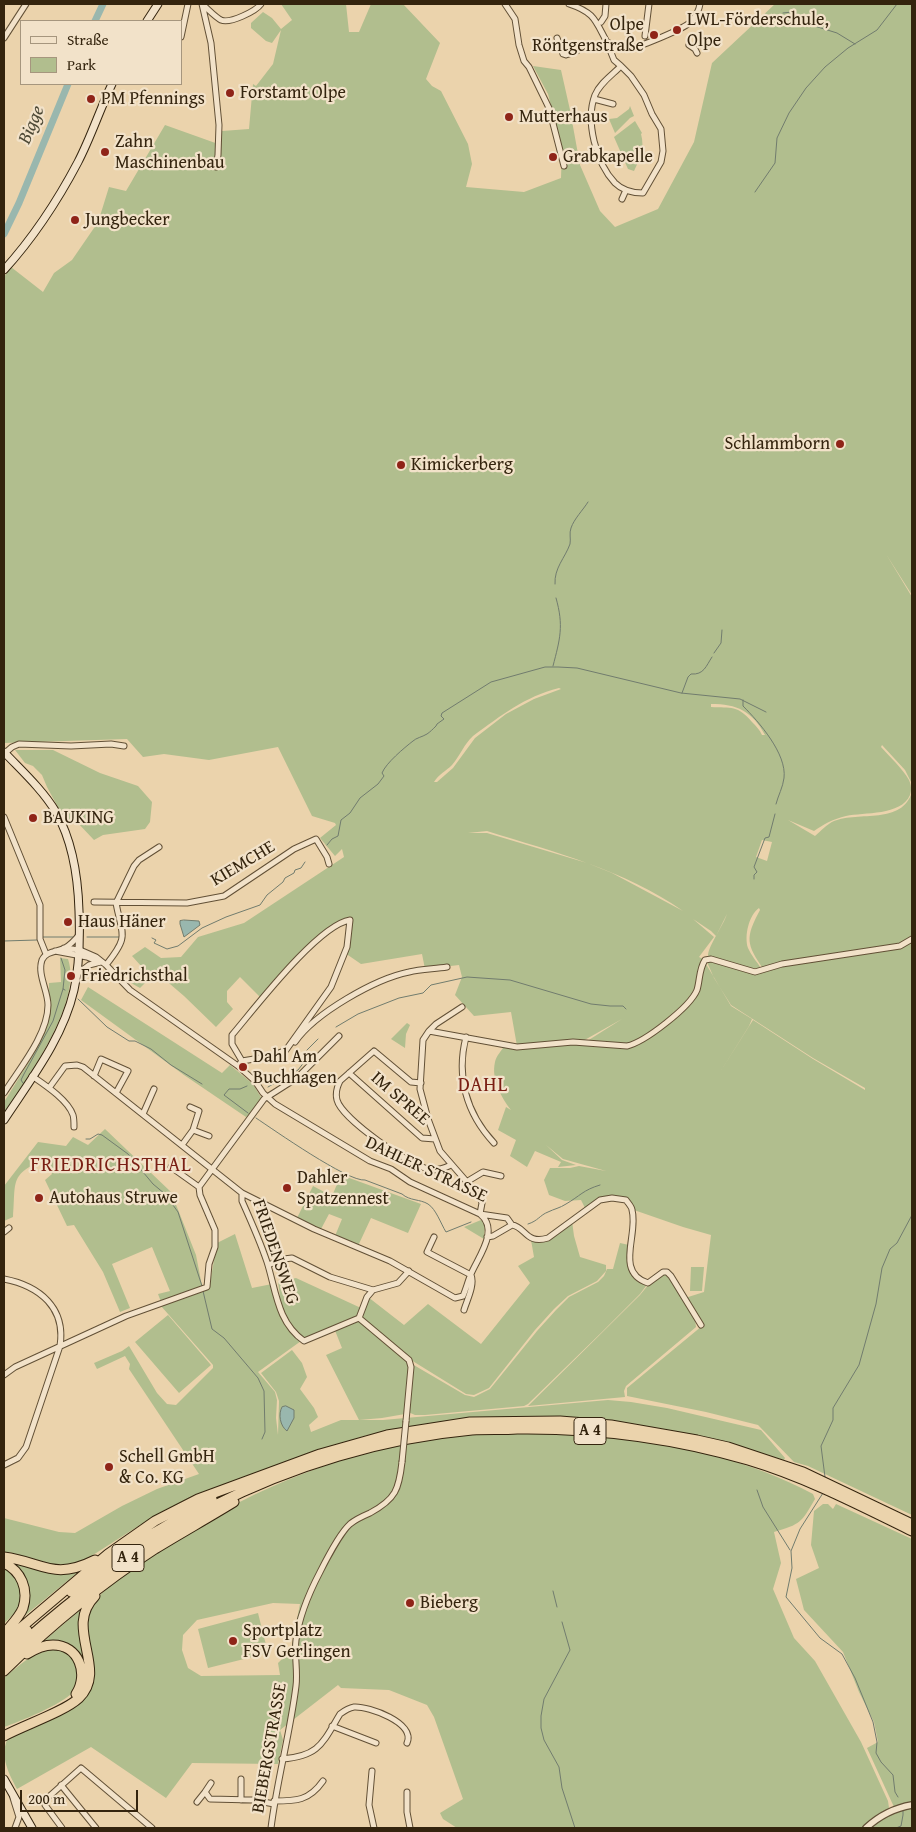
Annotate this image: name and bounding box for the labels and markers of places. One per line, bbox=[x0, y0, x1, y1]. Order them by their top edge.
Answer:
place label: LWL-Förderschule, Olpe bbox=[687, 9, 829, 52]
place label: Olpe Röntgenstraße bbox=[532, 14, 644, 56]
marker: LWL-Förderschule, Olpe bbox=[671, 24, 683, 36]
marker: Olpe Röntgenstraße bbox=[648, 29, 660, 41]
place label: Forstamt Olpe bbox=[240, 82, 346, 104]
marker: Forstamt Olpe bbox=[224, 87, 236, 99]
place label: PM Pfennings bbox=[101, 88, 205, 110]
marker: PM Pfennings bbox=[85, 93, 97, 105]
place label: Mutterhaus bbox=[519, 106, 608, 128]
marker: Mutterhaus bbox=[503, 111, 515, 123]
place label: Zahn Maschinenbau bbox=[115, 131, 225, 173]
marker: Zahn Maschinenbau bbox=[99, 146, 111, 158]
place label: Grabkapelle bbox=[563, 146, 653, 168]
marker: Grabkapelle bbox=[547, 151, 559, 163]
place label: Jungbecker bbox=[85, 209, 170, 231]
marker: Jungbecker bbox=[69, 214, 81, 226]
place label: Schlammborn bbox=[724, 433, 830, 455]
marker: Schlammborn bbox=[834, 438, 846, 450]
place label: Kimickerberg bbox=[411, 454, 513, 476]
marker: Kimickerberg bbox=[395, 459, 407, 471]
place label: BAUKING bbox=[43, 807, 114, 829]
marker: BAUKING bbox=[27, 812, 39, 824]
place label: Haus Häner bbox=[78, 911, 166, 933]
marker: Haus Häner bbox=[62, 916, 74, 928]
place label: Friedrichsthal bbox=[81, 965, 188, 987]
marker: Friedrichsthal bbox=[65, 970, 77, 982]
place label: Dahl Am Buchhagen bbox=[253, 1046, 337, 1088]
marker: Dahl Am Buchhagen bbox=[237, 1061, 249, 1073]
place label: Dahler Spatzennest bbox=[297, 1167, 389, 1210]
marker: Dahler Spatzennest bbox=[281, 1182, 293, 1194]
place label: Autohaus Struwe bbox=[49, 1187, 178, 1209]
marker: Autohaus Struwe bbox=[33, 1192, 45, 1204]
place label: Schell GmbH & Co. KG bbox=[119, 1446, 215, 1488]
marker: Schell GmbH & Co. KG bbox=[103, 1461, 115, 1473]
place label: Bieberg bbox=[420, 1592, 478, 1614]
marker: Bieberg bbox=[404, 1597, 416, 1609]
place label: Sportplatz FSV Gerlingen bbox=[243, 1620, 351, 1662]
marker: Sportplatz FSV Gerlingen bbox=[227, 1635, 239, 1647]

